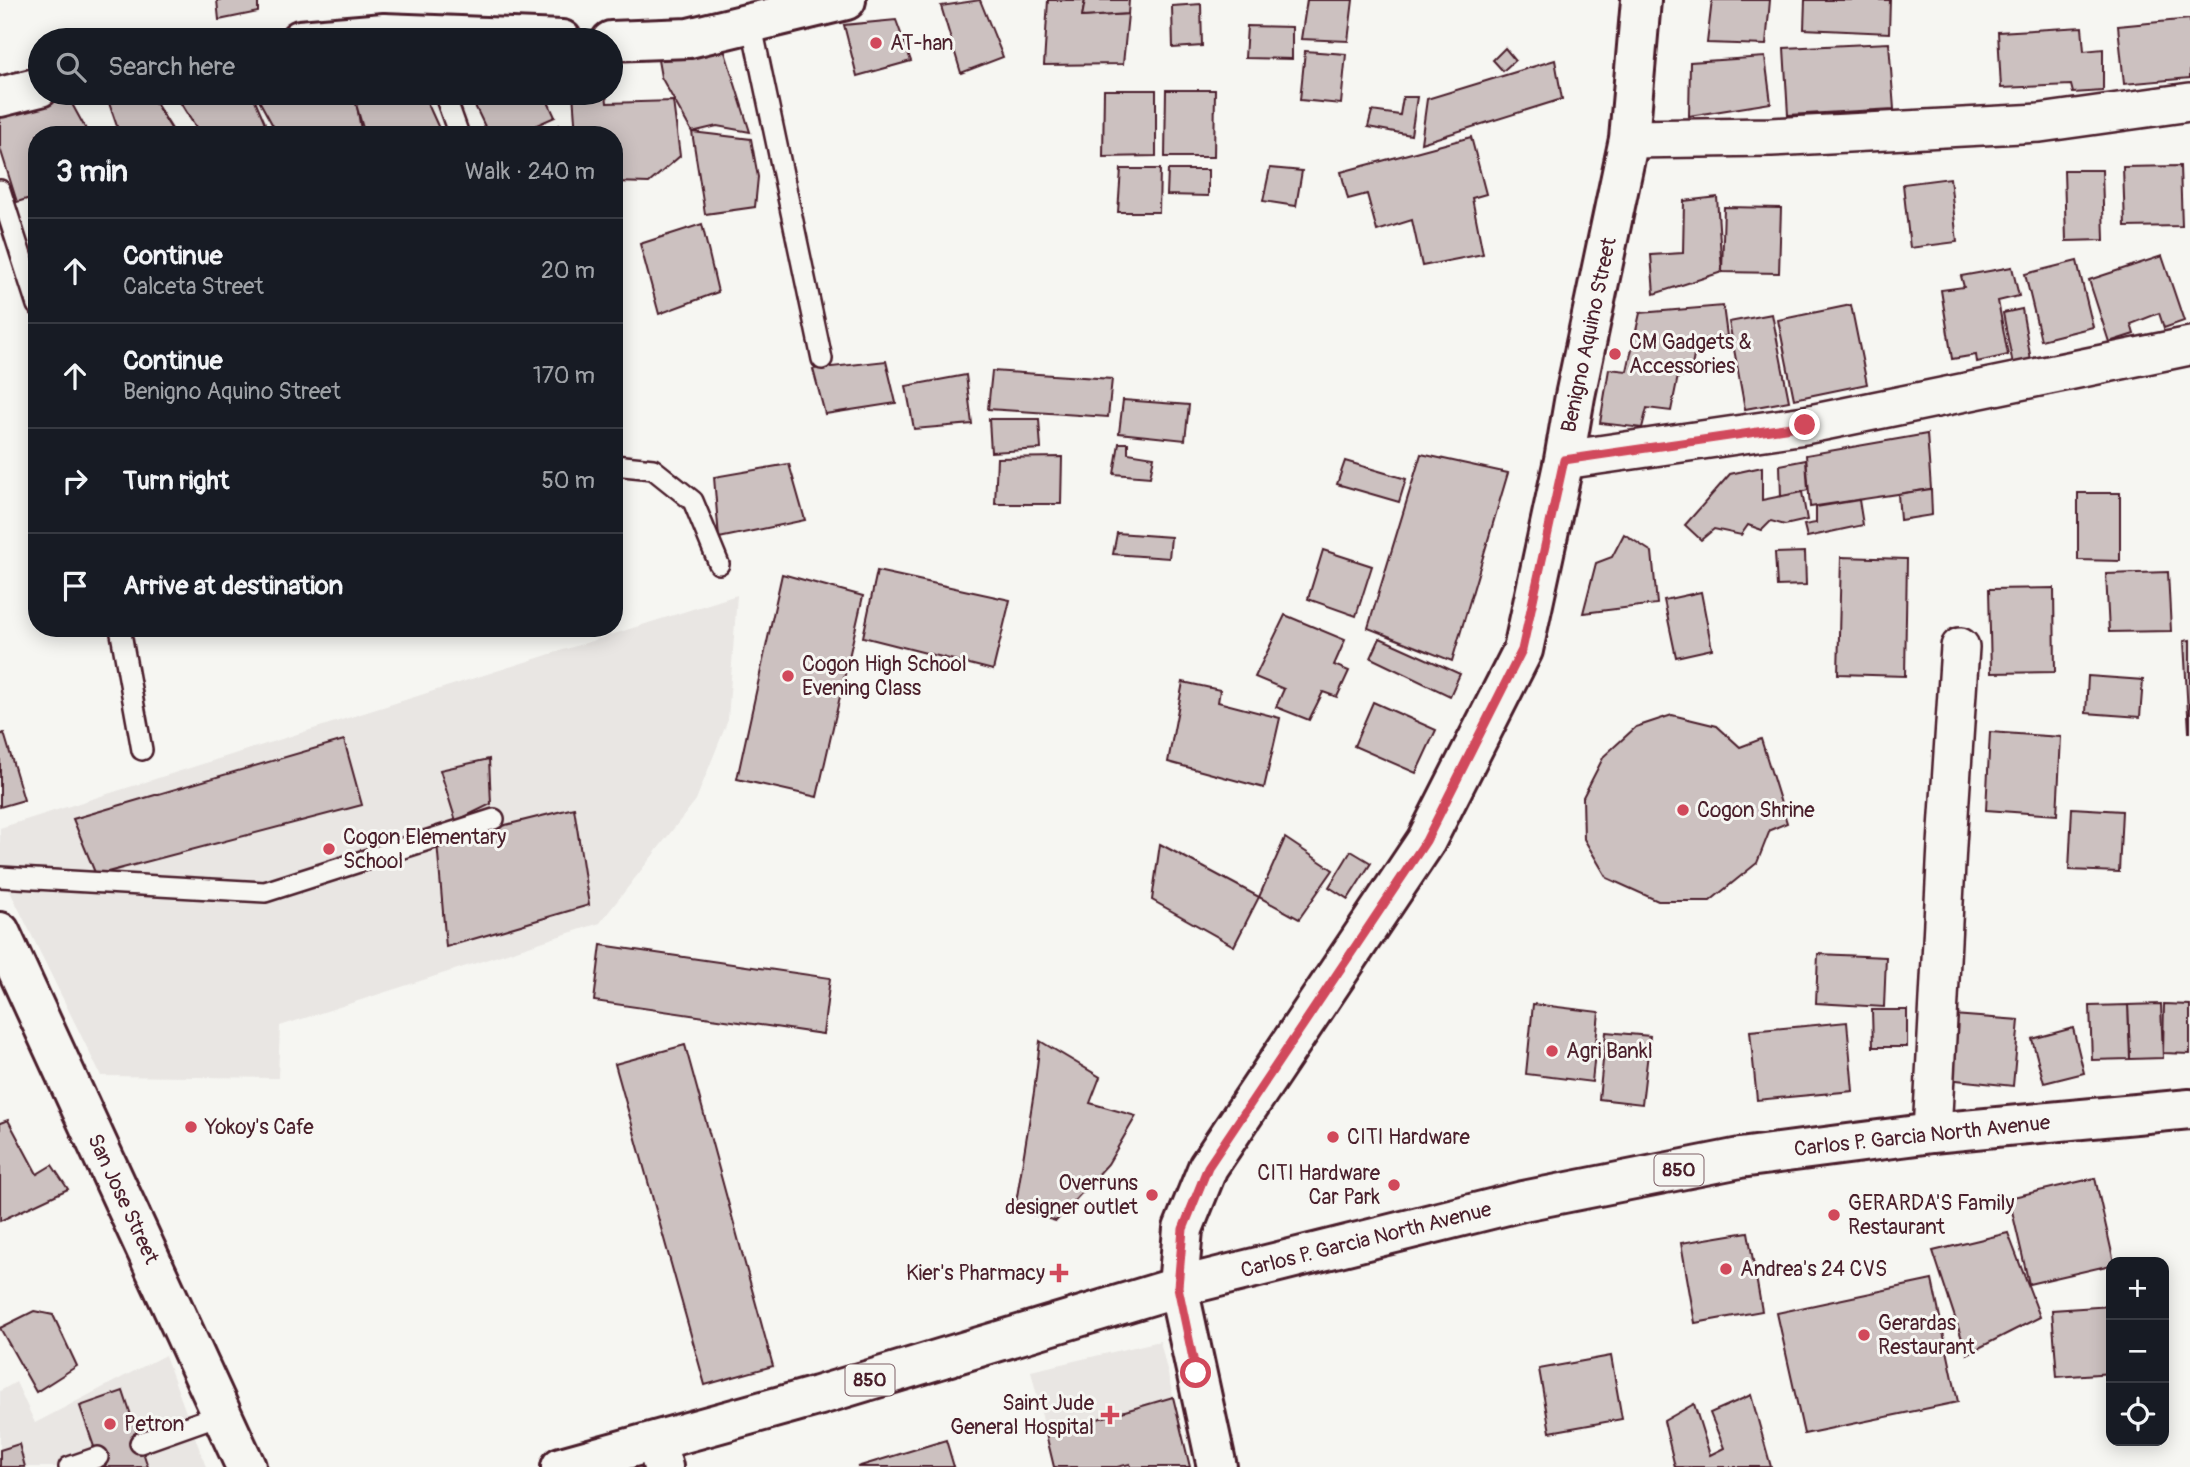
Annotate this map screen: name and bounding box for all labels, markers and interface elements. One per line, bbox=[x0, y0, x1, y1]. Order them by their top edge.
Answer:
search box bbox=[28, 28, 623, 105]
place label: AT-han bbox=[890, 30, 953, 57]
marker: AT-han bbox=[868, 35, 884, 51]
icon: search bbox=[52, 48, 90, 86]
text: Search here bbox=[108, 51, 235, 83]
text: 3 min bbox=[56, 153, 128, 190]
text: Walk · 240 m bbox=[465, 157, 595, 186]
street label: Benigno Aquino Street bbox=[1555, 234, 1623, 435]
text: Continue bbox=[123, 240, 223, 272]
icon: ahead bbox=[56, 252, 94, 290]
text: 20 m bbox=[541, 256, 595, 285]
text: Calceta Street bbox=[123, 272, 264, 301]
place label: CM Gadgets & Accessories bbox=[1629, 329, 1752, 380]
text: Continue bbox=[123, 345, 223, 377]
marker: CM Gadgets & Accessories bbox=[1607, 346, 1623, 362]
icon: ahead bbox=[56, 357, 94, 395]
text: 170 m bbox=[533, 361, 595, 390]
text: Benigno Aquino Street bbox=[123, 377, 341, 406]
route end bbox=[1789, 409, 1820, 440]
icon: right bbox=[56, 462, 94, 500]
text: Turn right bbox=[123, 465, 229, 497]
text: 50 m bbox=[541, 466, 595, 495]
icon: arrive bbox=[56, 567, 94, 605]
text: Arrive at destination bbox=[123, 570, 343, 602]
place label: Cogon High School Evening Class bbox=[802, 651, 967, 702]
marker: Cogon High School Evening Class bbox=[780, 668, 796, 684]
place label: Cogon Shrine bbox=[1697, 797, 1815, 824]
marker: Cogon Shrine bbox=[1675, 802, 1691, 818]
place label: Cogon Elementary School bbox=[343, 824, 506, 875]
marker: Cogon Elementary School bbox=[321, 841, 337, 857]
place label: Agri Bankl bbox=[1566, 1038, 1653, 1065]
marker: Agri Bankl bbox=[1544, 1043, 1560, 1059]
street label: Carlos P. Garcia North Avenue bbox=[1793, 1109, 2052, 1163]
place label: Yokoy's Cafe bbox=[204, 1114, 314, 1141]
marker: Yokoy's Cafe bbox=[183, 1119, 199, 1135]
place label: CITI Hardware bbox=[1347, 1124, 1470, 1151]
marker: CITI Hardware bbox=[1325, 1129, 1341, 1145]
street label: San Jose Street bbox=[81, 1130, 165, 1269]
road number: 850 bbox=[1654, 1154, 1704, 1186]
place label: CITI Hardware Car Park bbox=[1257, 1160, 1381, 1211]
place label: Overruns designer outlet bbox=[1005, 1170, 1139, 1221]
marker: CITI Hardware Car Park bbox=[1386, 1177, 1402, 1193]
marker: Overruns designer outlet bbox=[1144, 1187, 1160, 1203]
place label: GERARDA'S Family Restaurant bbox=[1848, 1190, 2014, 1241]
street label: Carlos P. Garcia North Avenue bbox=[1238, 1196, 1495, 1284]
marker: GERARDA'S Family Restaurant bbox=[1826, 1207, 1842, 1223]
place label: Andrea's 24 CVS bbox=[1740, 1256, 1887, 1283]
map controls bbox=[2106, 1257, 2169, 1446]
button: + bbox=[2106, 1257, 2169, 1320]
place label: Kier's Pharmacy bbox=[906, 1260, 1045, 1287]
marker: Andrea's 24 CVS bbox=[1718, 1261, 1734, 1277]
marker: Kier's Pharmacy bbox=[1051, 1265, 1067, 1281]
place label: Gerardas Restaurant bbox=[1878, 1310, 1976, 1361]
button: − bbox=[2106, 1320, 2169, 1383]
marker: Gerardas Restaurant bbox=[1856, 1327, 1872, 1343]
route start bbox=[1180, 1357, 1211, 1388]
road number: 850 bbox=[846, 1364, 894, 1396]
button: locate bbox=[2106, 1383, 2169, 1446]
place label: Saint Jude General Hospital bbox=[950, 1390, 1095, 1441]
marker: Saint Jude General Hospital bbox=[1100, 1405, 1120, 1425]
place label: Petron bbox=[124, 1411, 184, 1438]
marker: Petron bbox=[102, 1416, 118, 1432]

